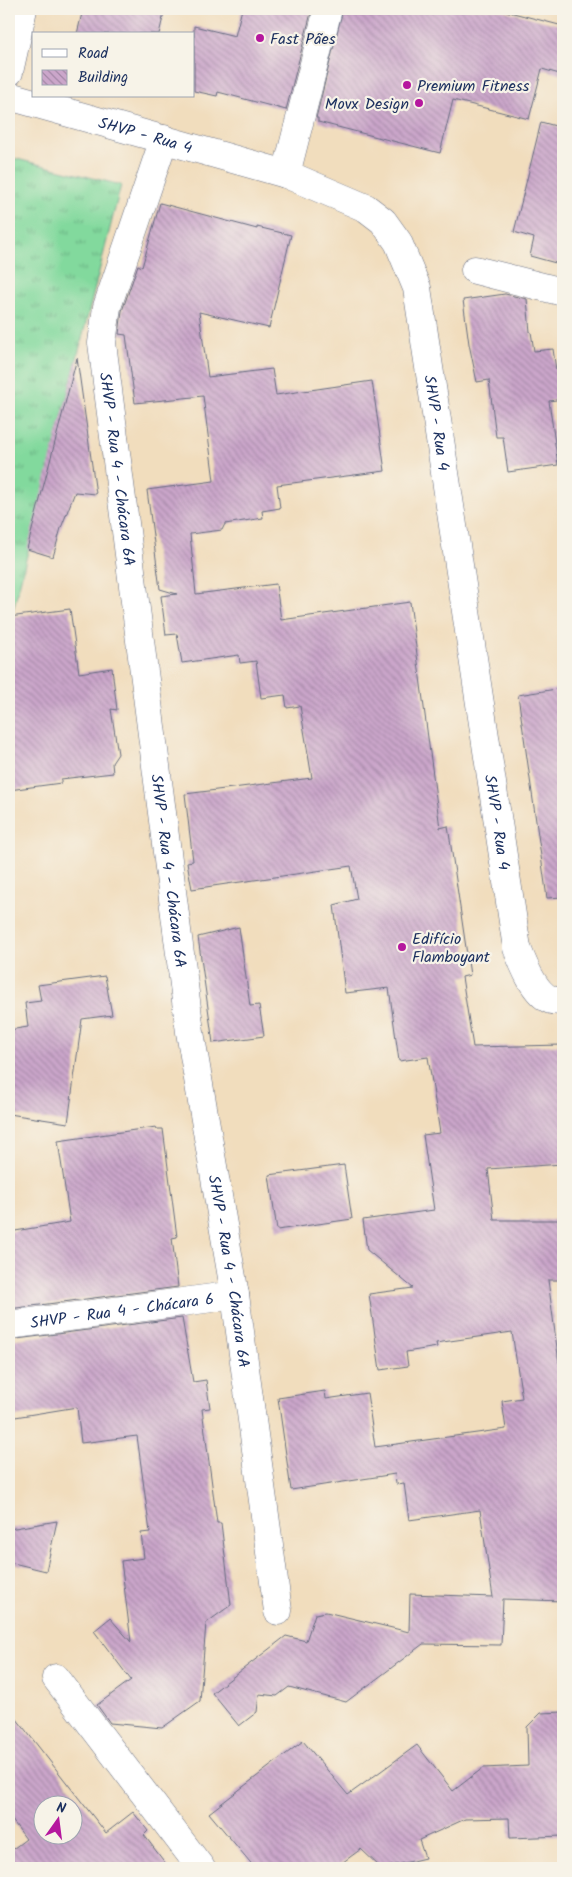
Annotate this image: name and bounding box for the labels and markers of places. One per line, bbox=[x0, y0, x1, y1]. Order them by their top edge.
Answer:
place label: Fast Pães bbox=[270, 27, 336, 52]
marker: Fast Pães bbox=[254, 32, 266, 44]
place label: Premium Fitness bbox=[417, 74, 529, 99]
marker: Premium Fitness bbox=[401, 79, 413, 91]
place label: Movx Design bbox=[325, 92, 409, 117]
marker: Movx Design bbox=[413, 97, 425, 109]
place label: Edifício Flamboyant bbox=[412, 927, 491, 970]
marker: Edifício Flamboyant bbox=[396, 941, 408, 953]

